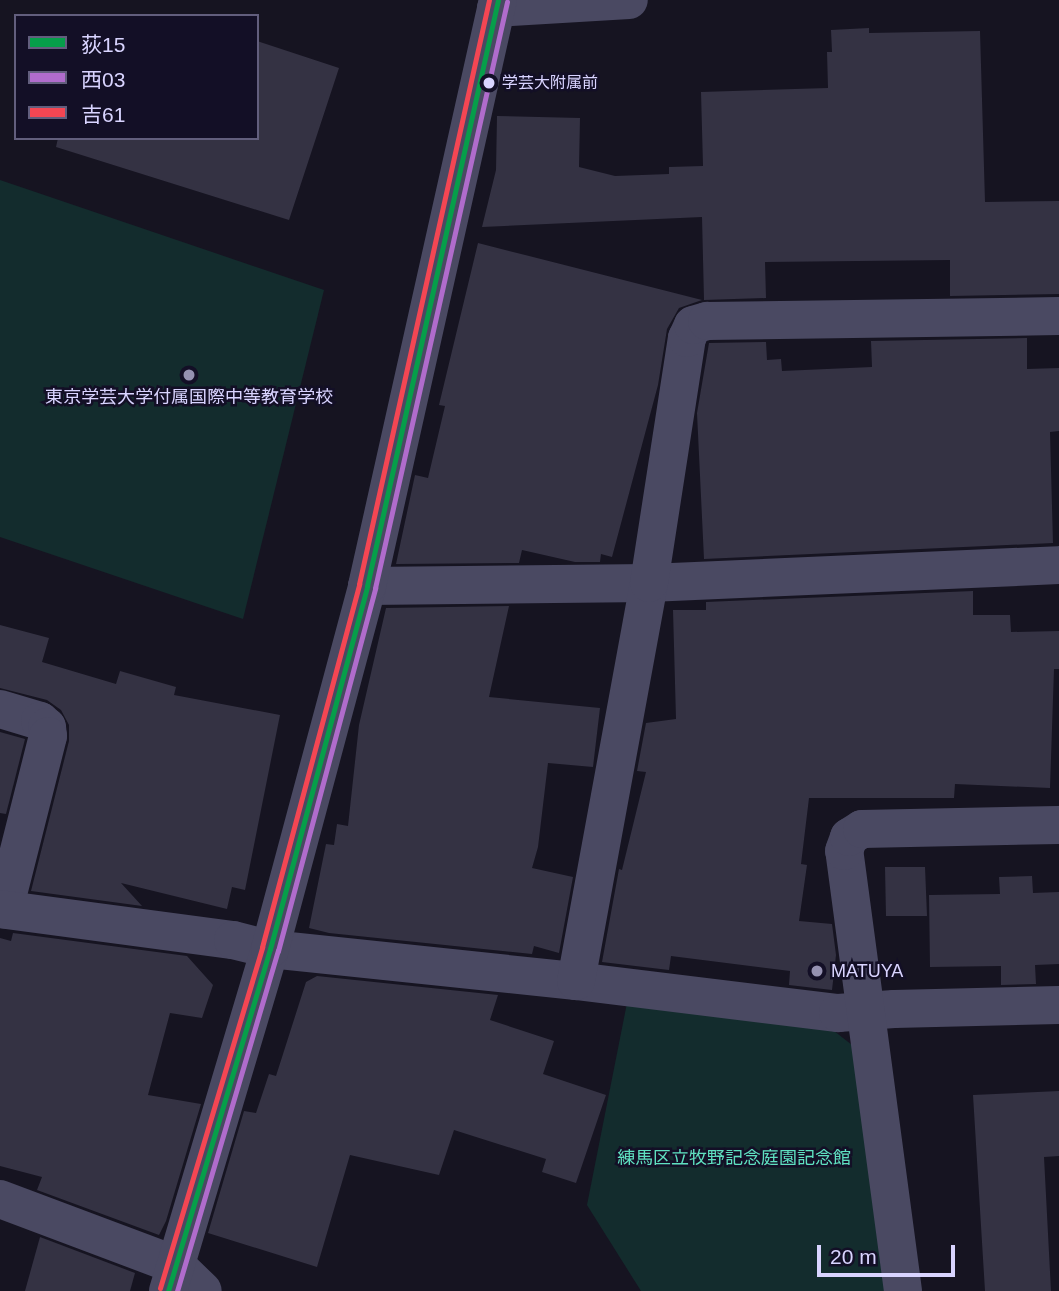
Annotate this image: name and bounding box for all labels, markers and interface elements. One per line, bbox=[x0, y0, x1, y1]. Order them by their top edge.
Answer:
legend bbox=[14, 14, 259, 140]
text: 荻15 bbox=[81, 33, 125, 56]
text: 西03 bbox=[81, 68, 125, 91]
place label: 学芸大附属前 bbox=[502, 73, 598, 93]
marker: 学芸大附属前 bbox=[482, 76, 496, 90]
text: 吉61 bbox=[81, 103, 125, 126]
marker: 東京学芸大学付属国際中等教育学校 bbox=[181, 367, 197, 383]
place label: 東京学芸大学付属国際中等教育学校 bbox=[45, 386, 333, 408]
place label: MATUYA bbox=[831, 960, 903, 982]
marker: MATUYA bbox=[809, 963, 825, 979]
park label: 練馬区立牧野記念庭園記念館 bbox=[617, 1147, 851, 1169]
scale bar bbox=[821, 1232, 959, 1276]
text: 20 m bbox=[830, 1245, 877, 1268]

